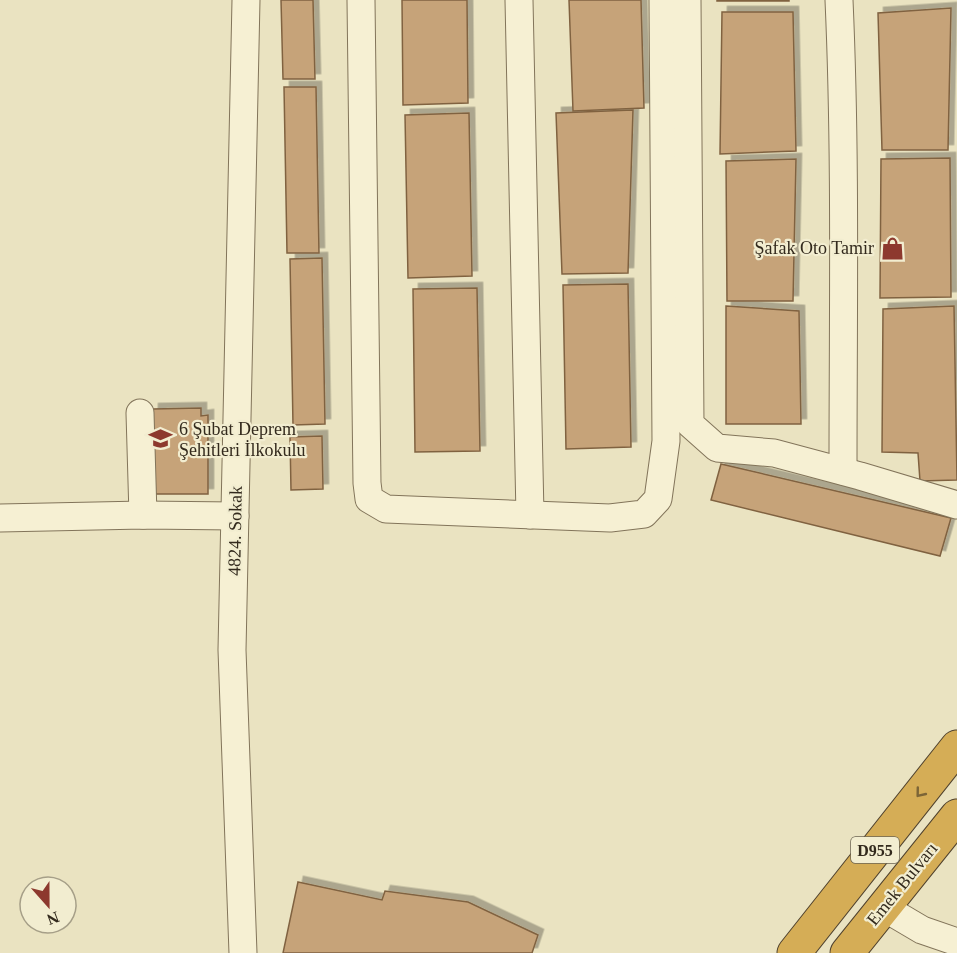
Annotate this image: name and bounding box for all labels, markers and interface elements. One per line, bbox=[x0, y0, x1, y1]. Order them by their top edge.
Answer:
shop icon: Şafak Oto Tamir bbox=[879, 235, 905, 261]
place label: Şafak Oto Tamir bbox=[755, 238, 874, 258]
place label: 6 Şubat Deprem Şehitleri İlkokulu bbox=[179, 419, 305, 460]
school or university icon: 6 Şubat Deprem Şehitleri İlkokulu bbox=[148, 426, 174, 452]
street label: 4824. Sokak bbox=[224, 486, 246, 576]
one-way arrow bbox=[917, 786, 928, 797]
road number: D955 bbox=[851, 837, 899, 863]
street label: Emek Bulvarı bbox=[863, 839, 941, 929]
north arrow bbox=[18, 875, 78, 935]
text: N bbox=[44, 909, 62, 929]

